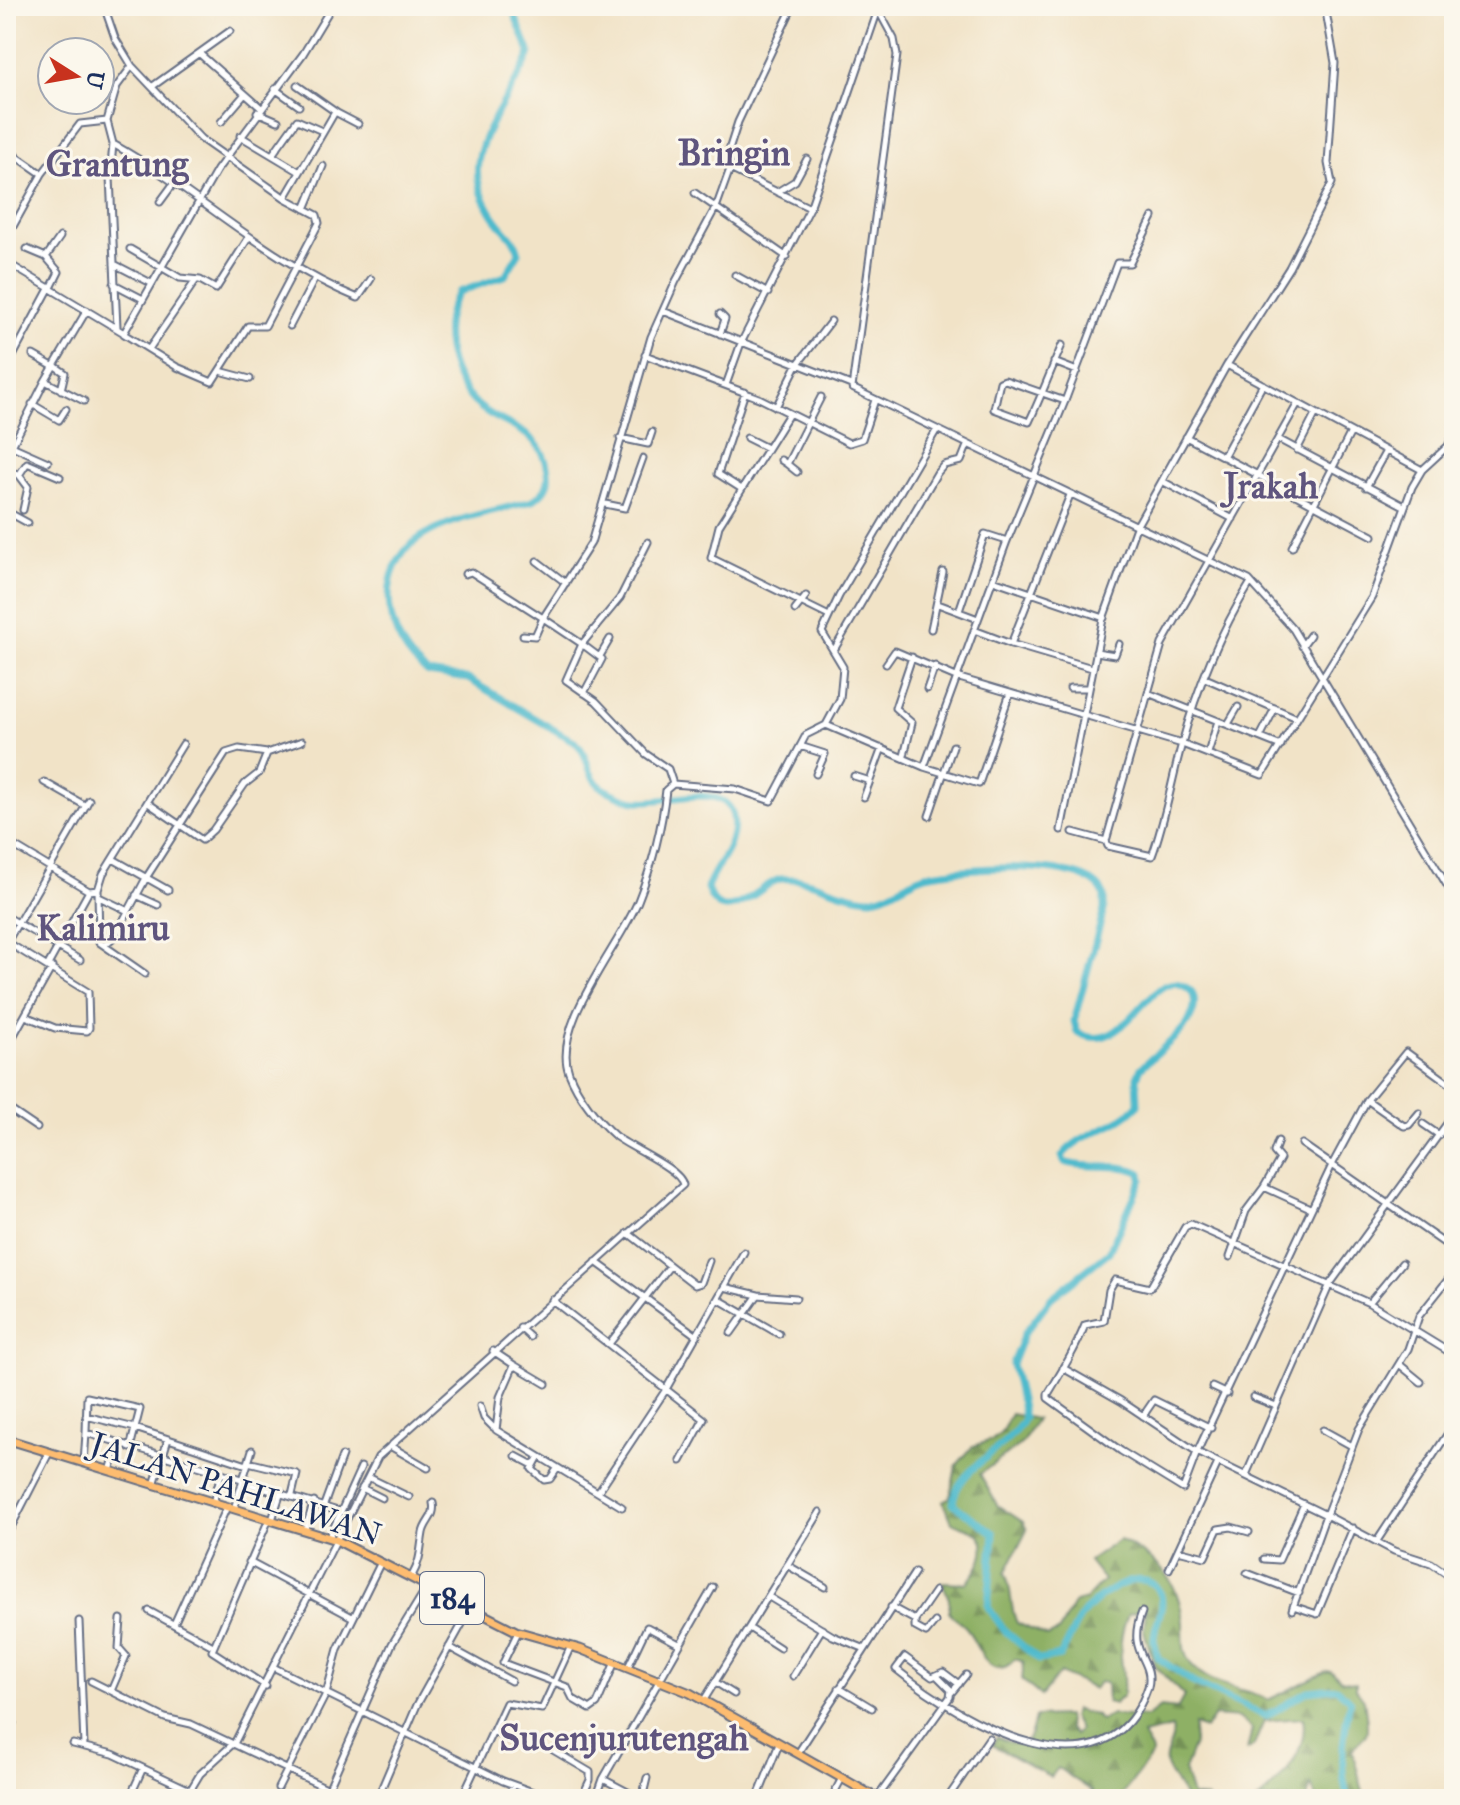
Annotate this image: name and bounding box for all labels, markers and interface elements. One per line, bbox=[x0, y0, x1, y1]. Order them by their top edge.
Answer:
north arrow bbox=[36, 36, 116, 116]
text: U bbox=[80, 69, 110, 91]
district label: Bringin bbox=[678, 131, 791, 175]
district label: Grantung bbox=[46, 142, 189, 186]
district label: Jrakah bbox=[1220, 464, 1318, 508]
district label: Kalimiru bbox=[36, 906, 171, 950]
street label: JALAN PAHLAWAN bbox=[83, 1423, 386, 1554]
road number: 184 bbox=[420, 1572, 484, 1624]
district label: Sucenjurutengah bbox=[499, 1716, 749, 1760]

